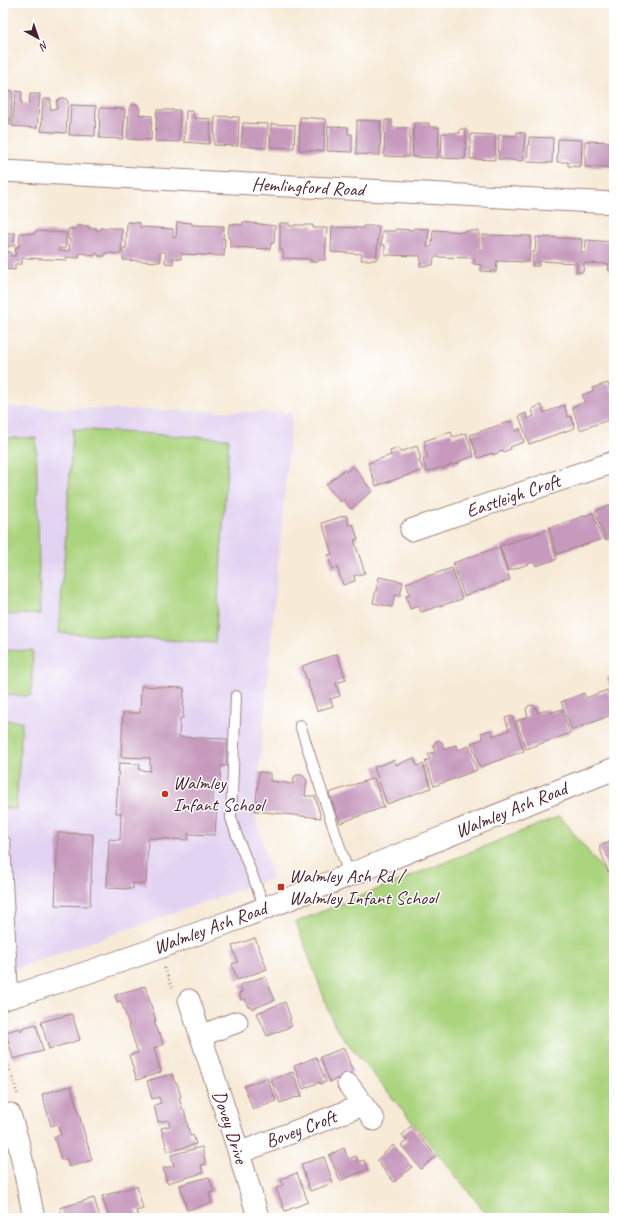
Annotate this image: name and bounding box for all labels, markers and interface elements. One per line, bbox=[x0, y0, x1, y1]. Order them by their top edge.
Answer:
north arrow bbox=[18, 18, 58, 58]
text: N bbox=[36, 38, 52, 55]
street label: Hemlingford Road bbox=[251, 172, 368, 202]
street label: Eastleigh Croft bbox=[463, 468, 565, 523]
place label: Walmley Infant School bbox=[173, 771, 267, 817]
street label: Walmley Ash Road bbox=[452, 775, 574, 843]
marker: Walmley Infant School bbox=[160, 789, 170, 799]
place label: Walmley Ash Rd / Walmley Infant School bbox=[289, 864, 441, 910]
marker: Walmley Ash Rd / Walmley Infant School bbox=[276, 882, 286, 892]
street label: Walmley Ash Road bbox=[150, 895, 273, 960]
street label: Dovey Drive bbox=[207, 1087, 254, 1168]
street label: Bovey Croft bbox=[262, 1104, 342, 1153]

